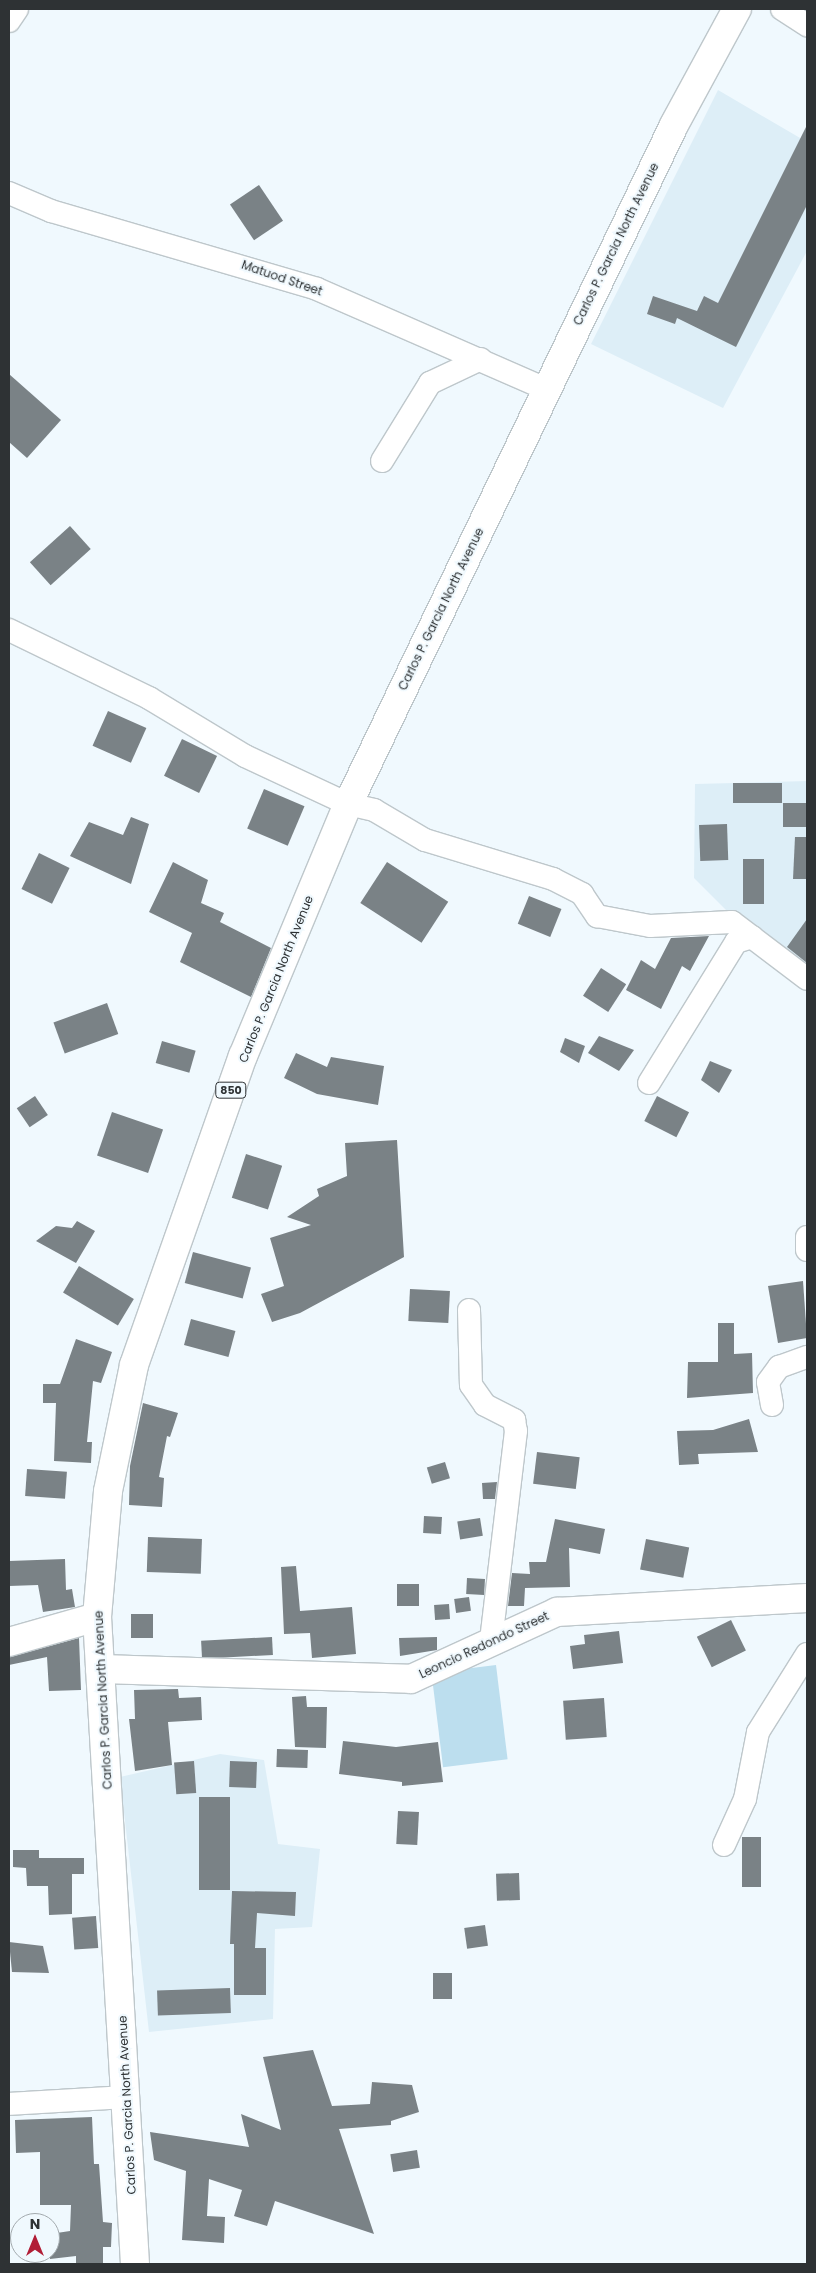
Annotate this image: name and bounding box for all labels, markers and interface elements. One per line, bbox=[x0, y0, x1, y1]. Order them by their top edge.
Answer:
street label: Carlos P. Garcia North Avenue bbox=[570, 160, 662, 328]
street label: Matuod Street bbox=[240, 257, 324, 299]
street label: Carlos P. Garcia North Avenue bbox=[395, 525, 487, 693]
street label: Carlos P. Garcia North Avenue bbox=[236, 893, 316, 1065]
road number: 850 bbox=[215, 1082, 247, 1098]
street label: Leoncio Redondo Street bbox=[417, 1609, 551, 1681]
street label: Carlos P. Garcia North Avenue bbox=[91, 1610, 115, 1790]
street label: Carlos P. Garcia North Avenue bbox=[115, 2015, 139, 2195]
north arrow bbox=[10, 2213, 60, 2263]
text: N bbox=[30, 2214, 40, 2234]

